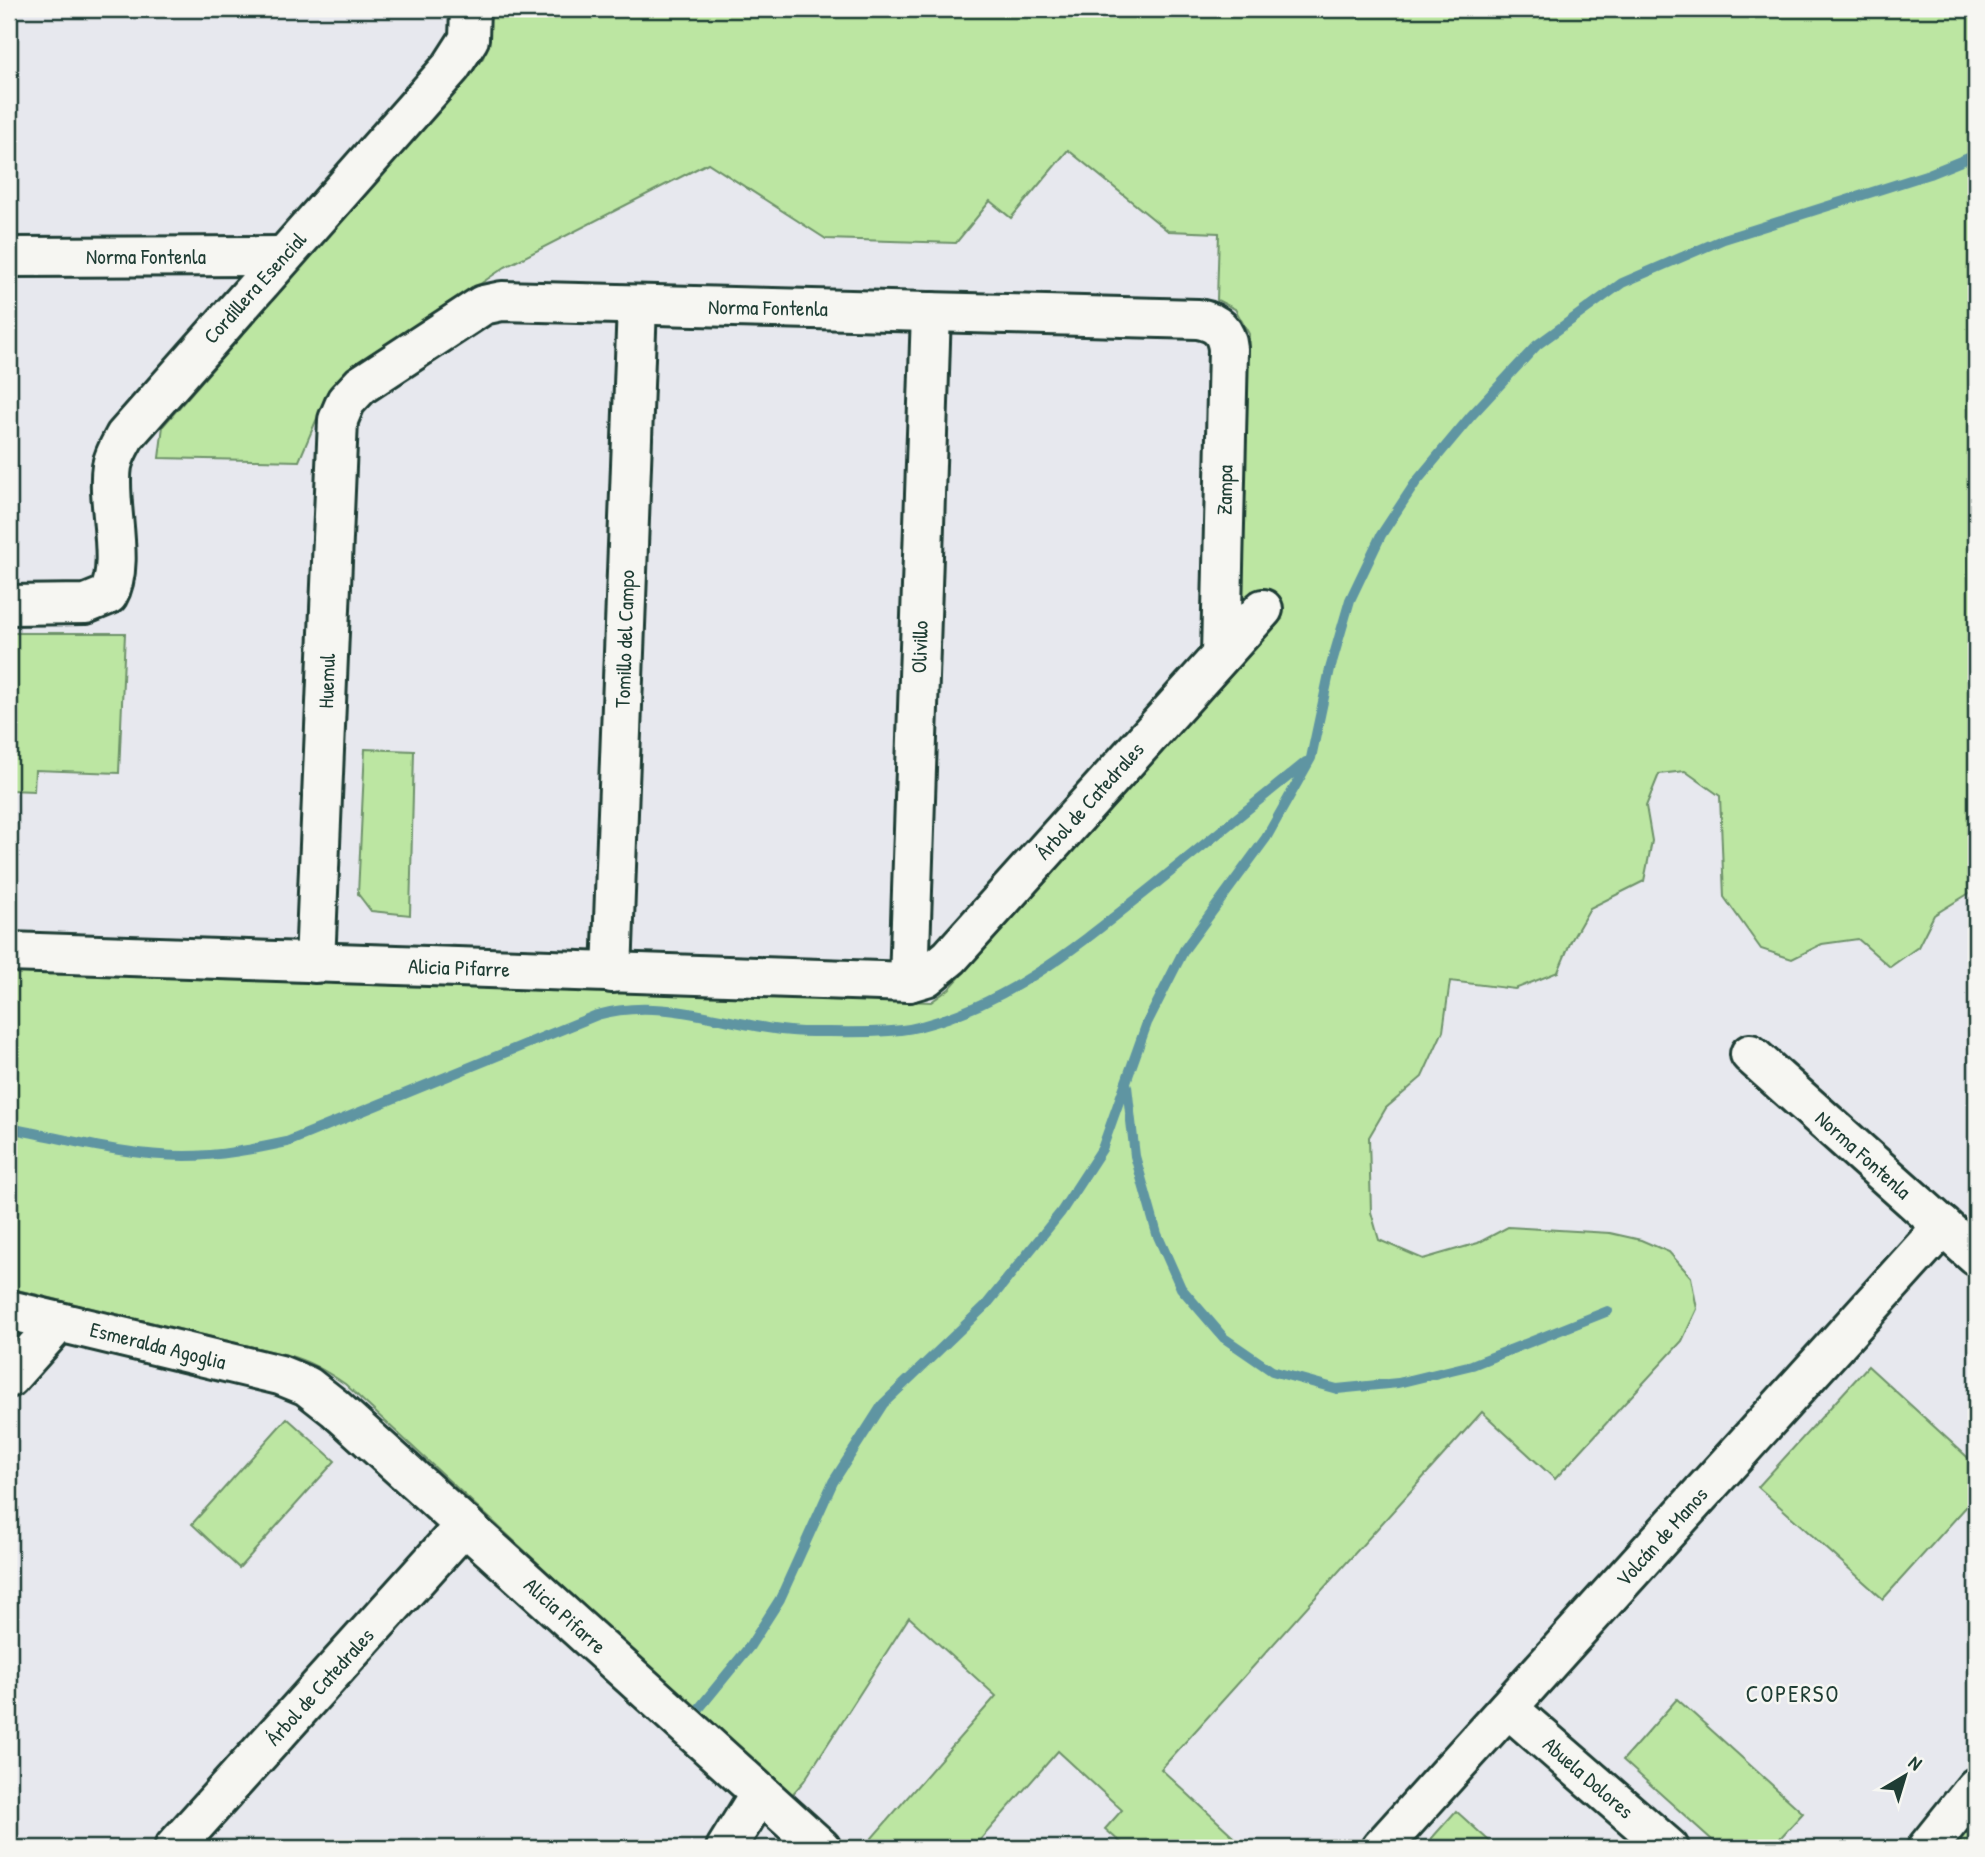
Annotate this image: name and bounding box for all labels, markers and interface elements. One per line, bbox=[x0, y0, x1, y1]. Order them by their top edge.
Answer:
street label: Cordillera Esencial bbox=[197, 225, 313, 350]
street label: Norma Fontenla bbox=[86, 242, 206, 271]
street label: Norma Fontenla bbox=[708, 292, 828, 323]
street label: Zampa bbox=[1210, 465, 1239, 515]
street label: Tomillo del Campo bbox=[608, 569, 641, 708]
street label: Olivillo bbox=[904, 620, 935, 674]
street label: Huemul bbox=[311, 653, 342, 709]
street label: Árbol de Catedrales bbox=[1029, 736, 1150, 866]
street label: Alicia Pifarre bbox=[408, 951, 510, 984]
street label: Norma Fontenla bbox=[1809, 1104, 1918, 1205]
street label: Esmeralda Agoglia bbox=[87, 1315, 229, 1376]
street label: Volcán de Manos bbox=[1609, 1481, 1714, 1593]
street label: Alicia Pifarre bbox=[518, 1571, 613, 1660]
street label: Árbol de Catedrales bbox=[259, 1622, 380, 1752]
district label: COPERSO bbox=[1746, 1678, 1840, 1709]
street label: Abuela Dolores bbox=[1537, 1730, 1640, 1825]
north arrow bbox=[1870, 1742, 1940, 1812]
text: N bbox=[1903, 1749, 1927, 1776]

